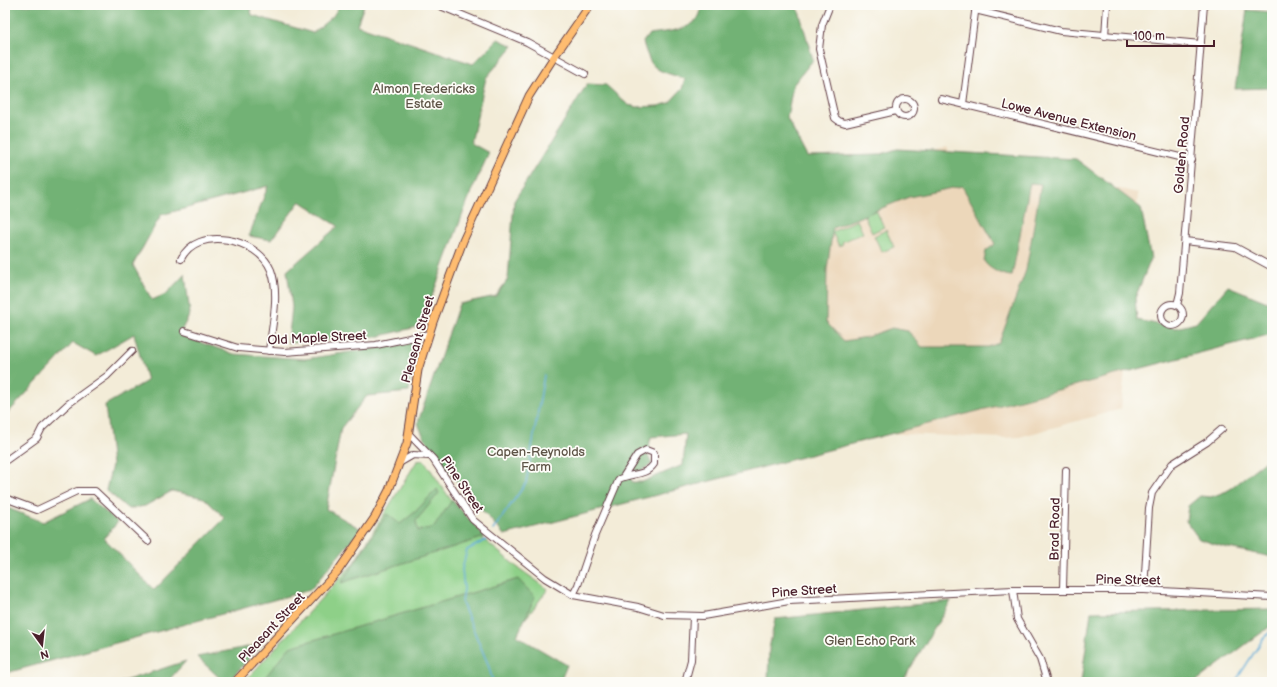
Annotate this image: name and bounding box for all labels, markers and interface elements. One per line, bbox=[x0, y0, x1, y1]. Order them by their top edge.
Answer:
scale bar bbox=[1127, 22, 1214, 48]
text: 100 m bbox=[1133, 29, 1165, 44]
park label: Almon Fredericks Estate bbox=[373, 81, 476, 112]
street label: Lowe Avenue Extension bbox=[999, 95, 1138, 145]
street label: Golden Road bbox=[1171, 116, 1193, 194]
street label: Pleasant Street bbox=[398, 294, 438, 385]
street label: Old Maple Street bbox=[267, 327, 367, 349]
park label: Capen-Reynolds Farm bbox=[487, 444, 586, 475]
street label: Pine Street bbox=[437, 453, 487, 516]
street label: Brad Road bbox=[1046, 497, 1064, 561]
street label: Pine Street bbox=[1095, 571, 1161, 589]
street label: Pine Street bbox=[771, 581, 837, 601]
street label: Pleasant Street bbox=[235, 589, 308, 666]
north arrow bbox=[22, 625, 62, 665]
park label: Glen Echo Park bbox=[825, 633, 916, 649]
text: N bbox=[39, 647, 50, 662]

